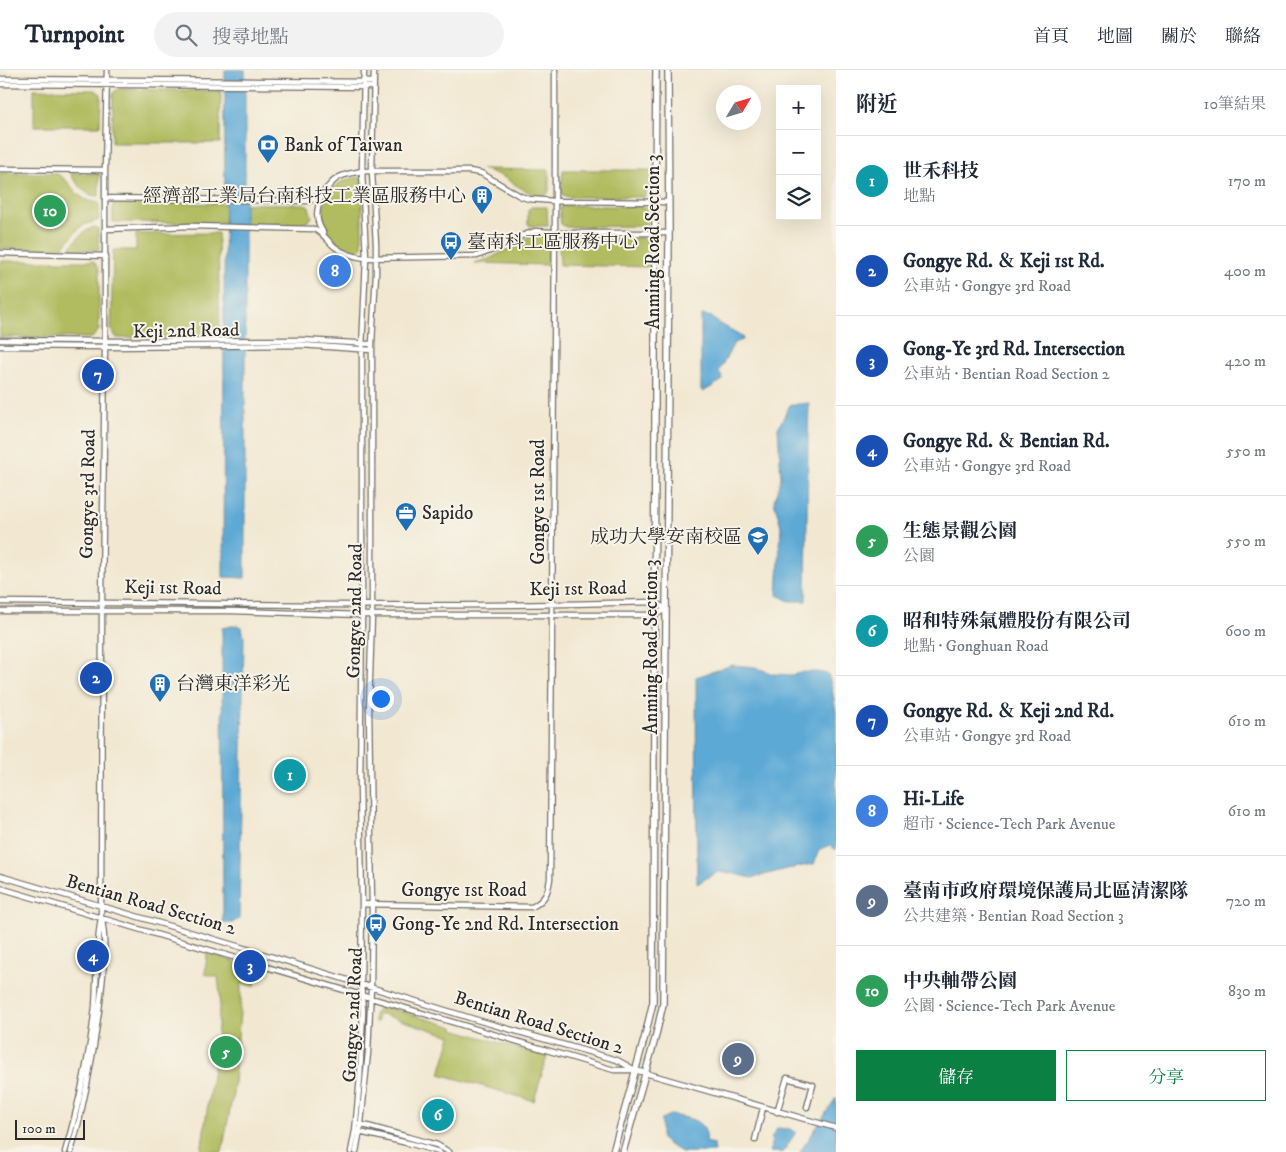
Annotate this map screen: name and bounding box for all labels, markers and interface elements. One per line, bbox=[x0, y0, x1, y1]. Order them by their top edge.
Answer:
search box bbox=[154, 12, 504, 57]
text: Turnpoint bbox=[25, 20, 124, 50]
icon: search bbox=[172, 21, 200, 49]
text: 搜尋地點 bbox=[212, 26, 288, 49]
text: 首頁 bbox=[1033, 26, 1069, 48]
text: 地圖 bbox=[1097, 26, 1133, 48]
text: 關於 bbox=[1161, 26, 1197, 48]
text: 聯絡 bbox=[1225, 26, 1261, 48]
north arrow bbox=[716, 85, 761, 130]
map controls bbox=[776, 85, 821, 220]
button: + bbox=[776, 85, 821, 130]
text: 附近 bbox=[856, 92, 898, 118]
text: 10筆結果 bbox=[1204, 94, 1266, 114]
button: − bbox=[776, 130, 821, 175]
bank icon: Bank of Taiwan bbox=[256, 133, 280, 164]
place label: Bank of Taiwan bbox=[284, 134, 403, 157]
street label: Anming Road Section 3 bbox=[642, 154, 665, 330]
text: 世禾科技 bbox=[903, 160, 979, 183]
text: 1 bbox=[869, 171, 875, 191]
text: 170 m bbox=[1228, 171, 1266, 191]
button: layers bbox=[776, 175, 821, 220]
building icon: 經濟部工業局台南科技工業區服務中心 bbox=[470, 184, 494, 215]
place label: 經濟部工業局台南科技工業區服務中心 bbox=[143, 185, 466, 208]
text: 地點 bbox=[903, 186, 935, 206]
pin: 10 bbox=[34, 192, 66, 230]
bus stop icon: 臺南科工區服務中心 bbox=[439, 230, 463, 261]
place label: 臺南科工區服務中心 bbox=[467, 231, 638, 254]
text: Gongye Rd. ＆ Keji 1st Rd. bbox=[903, 250, 1105, 273]
pin: 8 bbox=[319, 252, 351, 290]
text: 2 bbox=[868, 261, 876, 281]
text: 400 m bbox=[1224, 261, 1266, 281]
text: 公車站 · Gongye 3rd Road bbox=[903, 276, 1071, 296]
street label: Keji 2nd Road bbox=[133, 319, 240, 343]
text: Gong-Ye 3rd Rd. Intersection bbox=[903, 338, 1125, 361]
text: 3 bbox=[869, 351, 875, 371]
text: 420 m bbox=[1225, 351, 1266, 371]
pin: 7 bbox=[82, 356, 114, 394]
text: 公車站 · Bentian Road Section 2 bbox=[903, 364, 1110, 384]
street label: Gongye 3rd Road bbox=[75, 428, 101, 559]
text: Gongye Rd. ＆ Bentian Rd. bbox=[903, 430, 1109, 453]
street label: Gongye 1st Road bbox=[527, 439, 550, 565]
text: 4 bbox=[867, 441, 877, 461]
text: 550 m bbox=[1226, 441, 1266, 461]
text: 公車站 · Gongye 3rd Road bbox=[903, 456, 1071, 476]
office icon: Sapido bbox=[394, 501, 418, 532]
place label: Sapido bbox=[422, 502, 473, 525]
text: 生態景觀公園 bbox=[903, 520, 1017, 543]
school or university icon: 成功大學安南校區 bbox=[746, 525, 770, 556]
place label: 成功大學安南校區 bbox=[590, 526, 742, 549]
text: 5 bbox=[868, 531, 876, 551]
text: 550 m bbox=[1226, 531, 1266, 551]
street label: Gongye 2nd Road bbox=[342, 543, 368, 679]
text: 公園 bbox=[903, 546, 935, 566]
street label: Anming Road Section 3 bbox=[640, 559, 663, 735]
street label: Keji 1st Road bbox=[124, 576, 222, 600]
street label: Keji 1st Road bbox=[529, 577, 627, 601]
text: 昭和特殊氣體股份有限公司 bbox=[903, 610, 1131, 633]
text: 6 bbox=[868, 621, 876, 641]
text: 600 m bbox=[1225, 621, 1266, 641]
text: 地點 · Gonghuan Road bbox=[903, 636, 1049, 656]
pin: 2 bbox=[80, 659, 112, 697]
building icon: 台灣東洋彩光 bbox=[148, 672, 172, 703]
place label: 台灣東洋彩光 bbox=[176, 673, 290, 696]
your location bbox=[368, 686, 394, 712]
text: Gongye Rd. ＆ Keji 2nd Rd. bbox=[903, 700, 1114, 723]
text: 7 bbox=[868, 711, 876, 731]
text: 610 m bbox=[1228, 711, 1266, 731]
text: 公車站 · Gongye 3rd Road bbox=[903, 726, 1071, 746]
pin: 1 bbox=[274, 756, 306, 794]
text: Hi-Life bbox=[903, 788, 964, 811]
text: 8 bbox=[868, 801, 876, 821]
text: 610 m bbox=[1228, 801, 1266, 821]
text: 超市 · Science-Tech Park Avenue bbox=[903, 814, 1115, 834]
street label: Bentian Road Section 2 bbox=[63, 870, 239, 940]
street label: Gongye 1st Road bbox=[401, 879, 527, 902]
text: 臺南市政府環境保護局北區清潔隊 bbox=[903, 880, 1188, 903]
text: 9 bbox=[868, 891, 876, 911]
text: 720 m bbox=[1226, 891, 1266, 911]
text: 公共建築 · Bentian Road Section 3 bbox=[903, 906, 1124, 926]
bus stop icon: Gong-Ye 2nd Rd. Intersection bbox=[364, 912, 388, 943]
place label: Gong-Ye 2nd Rd. Intersection bbox=[392, 913, 619, 936]
pin: 4 bbox=[77, 937, 109, 975]
street label: Gongye 2nd Road bbox=[338, 946, 368, 1083]
pin: 3 bbox=[234, 947, 266, 985]
text: 中央軸帶公園 bbox=[903, 970, 1017, 993]
text: 10 bbox=[865, 981, 879, 1001]
text: 830 m bbox=[1228, 981, 1266, 1001]
street label: Bentian Road Section 2 bbox=[452, 986, 627, 1060]
text: 公園 · Science-Tech Park Avenue bbox=[903, 996, 1115, 1016]
pin: 5 bbox=[210, 1033, 242, 1071]
pin: 9 bbox=[722, 1040, 754, 1078]
button: 儲存 bbox=[856, 1050, 1056, 1101]
button: 分享 bbox=[1066, 1050, 1266, 1101]
pin: 6 bbox=[422, 1096, 454, 1134]
scale bar bbox=[15, 1117, 85, 1140]
text: 100 m bbox=[22, 1120, 56, 1138]

